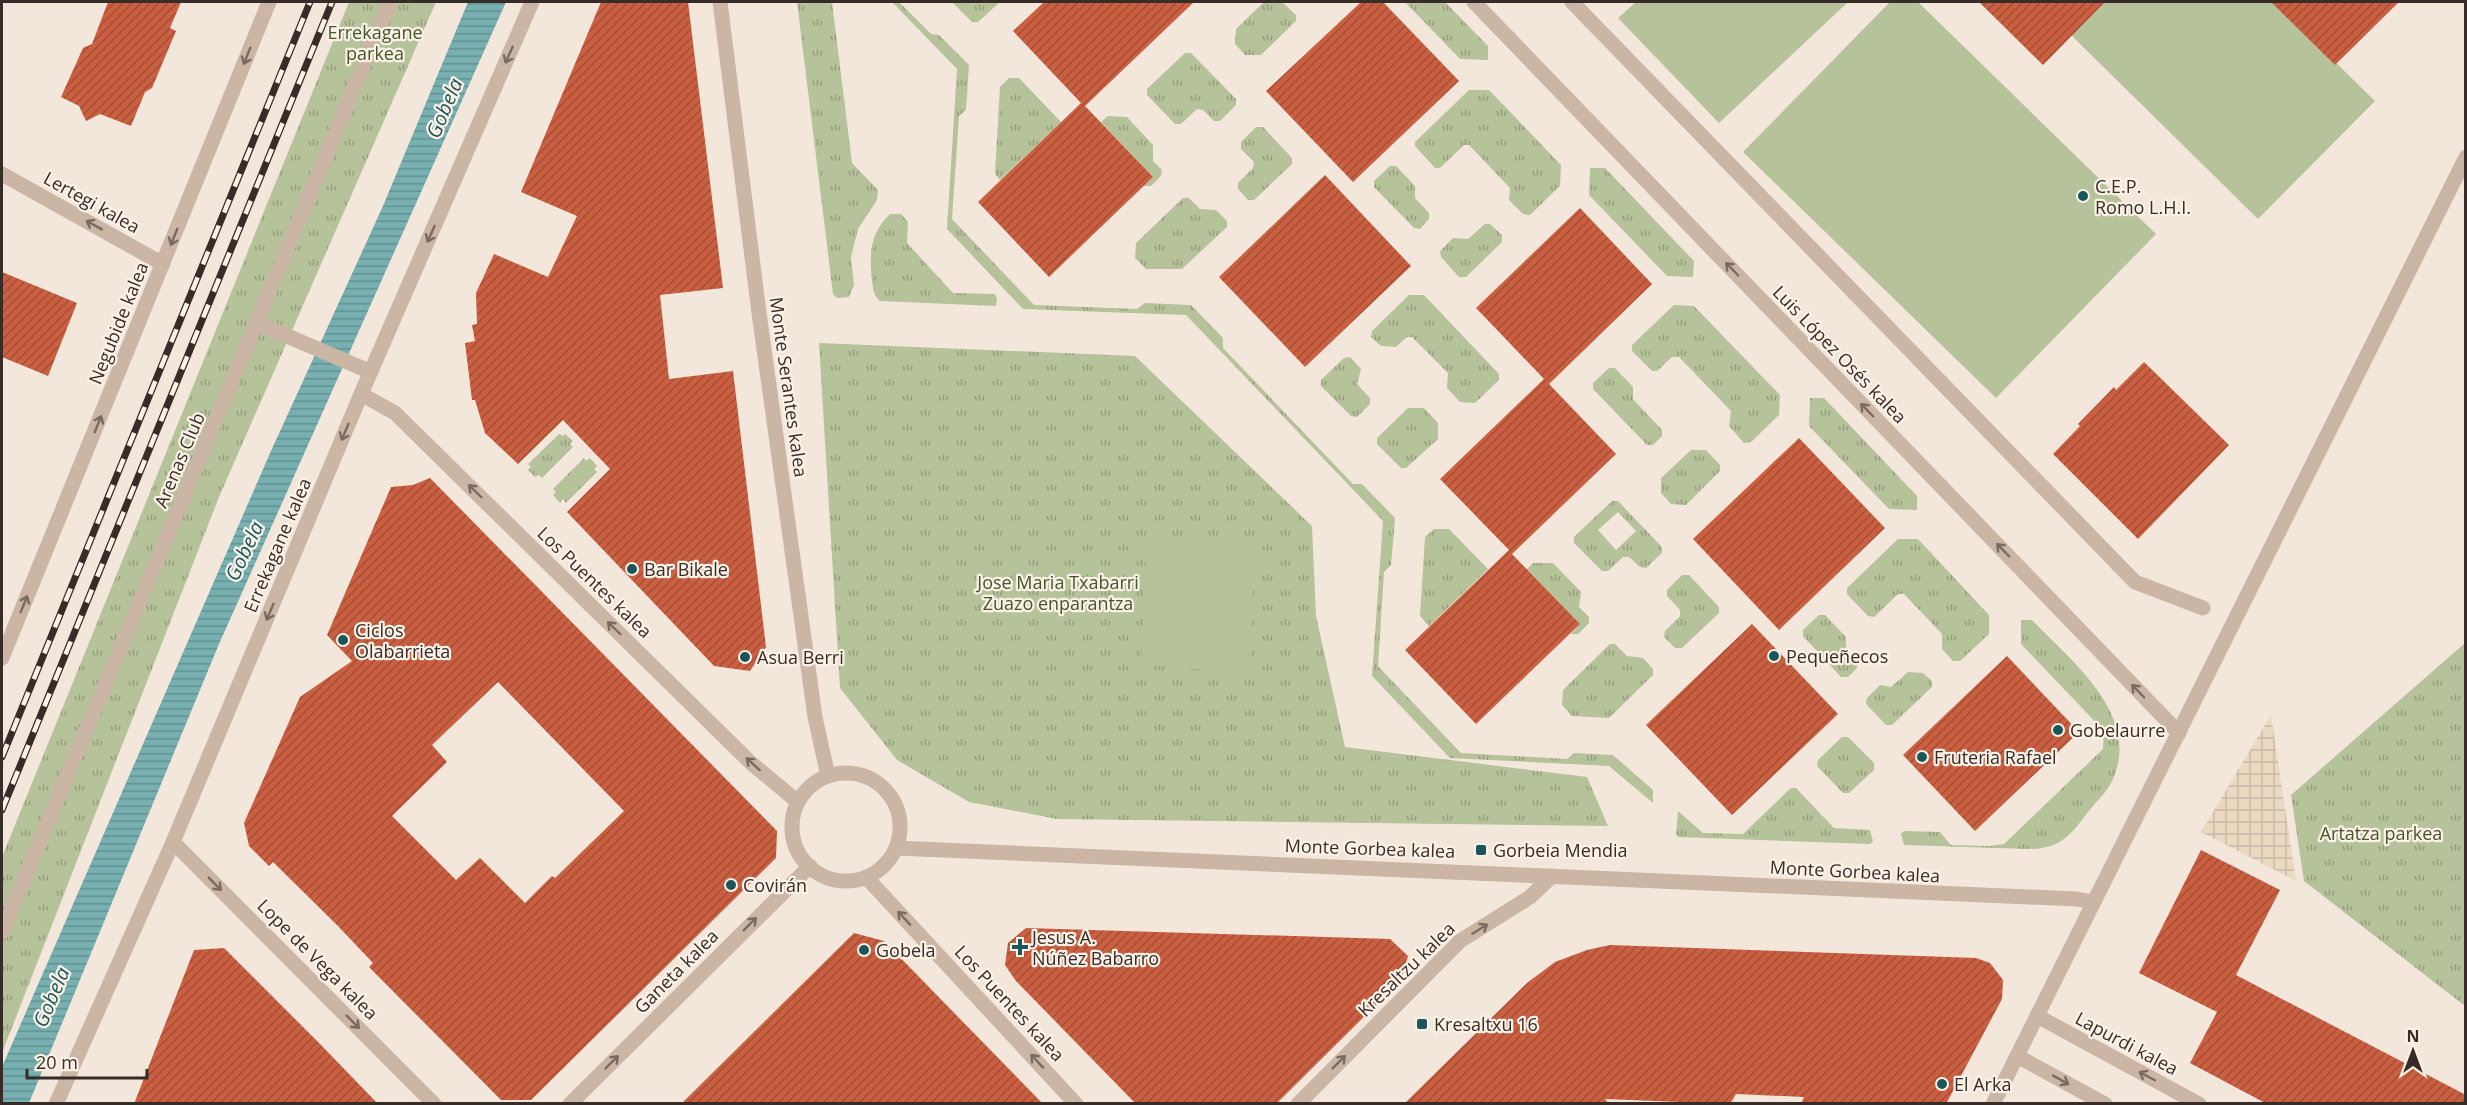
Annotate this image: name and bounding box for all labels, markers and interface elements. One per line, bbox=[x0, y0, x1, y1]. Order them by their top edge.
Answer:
park label: Errekagane parkea bbox=[327, 20, 423, 65]
one-way arrow bbox=[503, 45, 514, 64]
one-way arrow bbox=[241, 46, 252, 65]
water label: Gobela bbox=[419, 74, 469, 142]
street label: Lertegi kalea bbox=[40, 166, 144, 238]
place label: C.E.P. Romo L.H.I. bbox=[2095, 174, 2191, 219]
marker: C.E.P. Romo L.H.I. bbox=[2076, 189, 2090, 203]
one-way arrow bbox=[85, 219, 103, 230]
one-way arrow bbox=[425, 224, 436, 242]
one-way arrow bbox=[168, 227, 179, 245]
street label: Negubide kalea bbox=[83, 258, 153, 388]
one-way arrow bbox=[1725, 262, 1739, 277]
street label: Luis López Osés kalea bbox=[1768, 280, 1912, 428]
street label: Monte Serantes kalea bbox=[764, 295, 814, 479]
one-way arrow bbox=[1860, 402, 1875, 417]
street label: Arenas Club bbox=[148, 409, 210, 511]
one-way arrow bbox=[93, 415, 104, 433]
one-way arrow bbox=[339, 422, 350, 441]
street label: Errekagane kalea bbox=[238, 474, 316, 616]
one-way arrow bbox=[467, 484, 482, 499]
water label: Gobela bbox=[219, 517, 269, 585]
street label: Los Puentes kalea bbox=[533, 521, 657, 643]
one-way arrow bbox=[1995, 543, 2010, 558]
place label: Bar Bikale bbox=[644, 557, 728, 581]
marker: Bar Bikale bbox=[625, 562, 639, 576]
park label: Jose Maria Txabarri Zuazo enparantza bbox=[975, 570, 1139, 615]
one-way arrow bbox=[19, 595, 30, 614]
one-way arrow bbox=[264, 602, 275, 621]
place label: Ciclos Olabarrieta bbox=[355, 618, 450, 663]
one-way arrow bbox=[606, 621, 621, 635]
marker: Ciclos Olabarrieta bbox=[336, 633, 350, 647]
place label: Pequeñecos bbox=[1786, 644, 1888, 668]
place label: Asua Berri bbox=[757, 645, 844, 669]
marker: Pequeñecos bbox=[1767, 649, 1781, 663]
marker: Asua Berri bbox=[738, 650, 752, 664]
one-way arrow bbox=[2131, 683, 2145, 698]
place label: Gobelaurre bbox=[2070, 718, 2165, 742]
marker: Gobelaurre bbox=[2051, 723, 2065, 737]
place label: Fruteria Rafael bbox=[1934, 745, 2057, 769]
marker: Fruteria Rafael bbox=[1915, 750, 1929, 764]
one-way arrow bbox=[746, 757, 761, 771]
park label: Artatza parkea bbox=[2320, 821, 2442, 845]
street label: Monte Gorbea kalea bbox=[1284, 833, 1456, 863]
place label: Gorbeia Mendia bbox=[1493, 838, 1628, 862]
marker: Gorbeia Mendia bbox=[1474, 843, 1488, 857]
street label: Monte Gorbea kalea bbox=[1769, 855, 1941, 887]
place label: Covirán bbox=[743, 873, 807, 897]
one-way arrow bbox=[207, 876, 222, 891]
marker: Covirán bbox=[724, 878, 738, 892]
street label: Lope de Vega kalea bbox=[253, 894, 383, 1024]
one-way arrow bbox=[897, 911, 911, 926]
one-way arrow bbox=[742, 917, 757, 932]
street label: Kresaltzu kalea bbox=[1352, 917, 1460, 1021]
one-way arrow bbox=[1471, 922, 1488, 934]
street label: Ganeta kalea bbox=[629, 924, 723, 1018]
place label: Jesus A. Núñez Babarro bbox=[1030, 925, 1159, 970]
place label: Gobela bbox=[876, 938, 936, 962]
street label: Los Puentes kalea bbox=[950, 940, 1070, 1066]
marker: Jesus A. Núñez Babarro bbox=[1013, 940, 1027, 954]
marker: Gobela bbox=[857, 943, 871, 957]
water label: Gobela bbox=[26, 963, 76, 1031]
street label: Lapurdi kalea bbox=[2071, 1006, 2183, 1080]
place label: Kresaltxu 16 bbox=[1434, 1012, 1538, 1036]
one-way arrow bbox=[345, 1014, 360, 1029]
marker: Kresaltxu 16 bbox=[1415, 1017, 1429, 1031]
north arrow bbox=[2383, 1021, 2443, 1081]
text: N bbox=[2406, 1025, 2420, 1047]
scale bar bbox=[27, 1042, 147, 1080]
text: 20 m bbox=[36, 1050, 78, 1074]
one-way arrow bbox=[1029, 1053, 1044, 1068]
one-way arrow bbox=[604, 1055, 619, 1070]
one-way arrow bbox=[1331, 1055, 1346, 1070]
one-way arrow bbox=[2139, 1070, 2157, 1081]
place label: El Arka bbox=[1954, 1072, 2011, 1096]
one-way arrow bbox=[2052, 1074, 2069, 1086]
marker: El Arka bbox=[1935, 1077, 1949, 1091]

